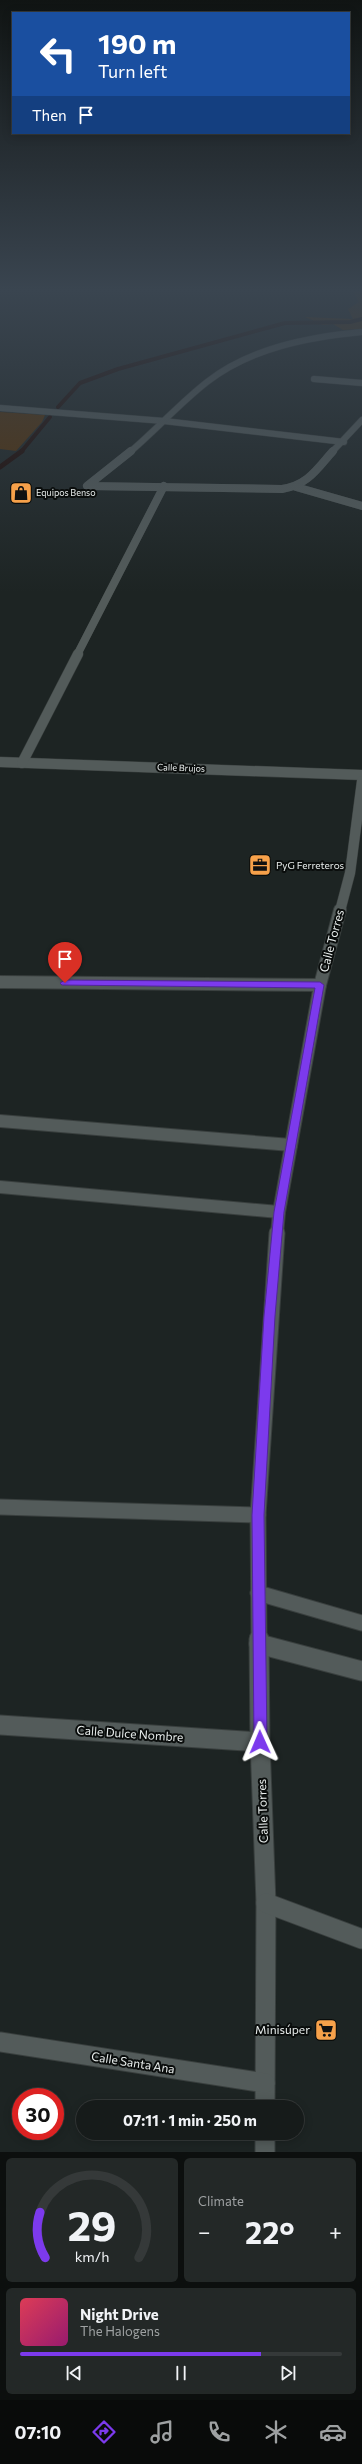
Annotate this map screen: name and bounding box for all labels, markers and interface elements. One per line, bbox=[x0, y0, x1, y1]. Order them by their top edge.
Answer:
text: 190 m bbox=[98, 26, 176, 60]
icon: left bbox=[32, 28, 84, 80]
text: Turn left bbox=[98, 60, 167, 82]
icon: arrive bbox=[75, 104, 97, 126]
text: Then bbox=[32, 106, 67, 124]
shop icon: Equipos Benso bbox=[8, 480, 34, 506]
place label: Equipos Benso bbox=[36, 487, 96, 498]
street label: Calle Brujos bbox=[157, 761, 205, 774]
office icon: PyG Ferreteros bbox=[247, 852, 273, 878]
place label: PyG Ferreteros bbox=[276, 859, 345, 871]
street label: Calle Torres bbox=[316, 908, 346, 974]
pin bbox=[48, 942, 82, 983]
icon: arrive bbox=[54, 948, 76, 970]
position arrow bbox=[239, 1721, 281, 1763]
street label: Calle Dulce Nombre bbox=[76, 1722, 184, 1744]
street label: Calle Torres bbox=[254, 1779, 270, 1843]
supermarket icon: Minisúper bbox=[313, 2017, 339, 2043]
place label: Minisúper bbox=[255, 2022, 310, 2036]
street label: Calle Santa Ana bbox=[90, 2049, 176, 2076]
speed limit sign: 30 bbox=[12, 2088, 64, 2140]
text: 07:11 · 1 min · 250 m bbox=[123, 2111, 257, 2129]
text: Climate bbox=[198, 2193, 244, 2209]
text: 29 bbox=[67, 2199, 117, 2250]
text: 22° bbox=[245, 2213, 295, 2250]
text: − bbox=[198, 2218, 211, 2245]
text: + bbox=[329, 2218, 342, 2245]
text: km/h bbox=[75, 2247, 109, 2265]
text: Night Drive bbox=[80, 2305, 159, 2323]
text: The Halogens bbox=[80, 2323, 160, 2339]
icon: previous bbox=[63, 2362, 85, 2384]
icon: pause bbox=[170, 2362, 192, 2384]
icon: next bbox=[277, 2362, 299, 2384]
icon: directions bbox=[90, 2418, 118, 2446]
icon: music bbox=[148, 2418, 176, 2446]
icon: phone bbox=[205, 2418, 233, 2446]
icon: climate bbox=[262, 2418, 290, 2446]
icon: car bbox=[319, 2418, 347, 2446]
text: 07:10 bbox=[15, 2421, 61, 2443]

